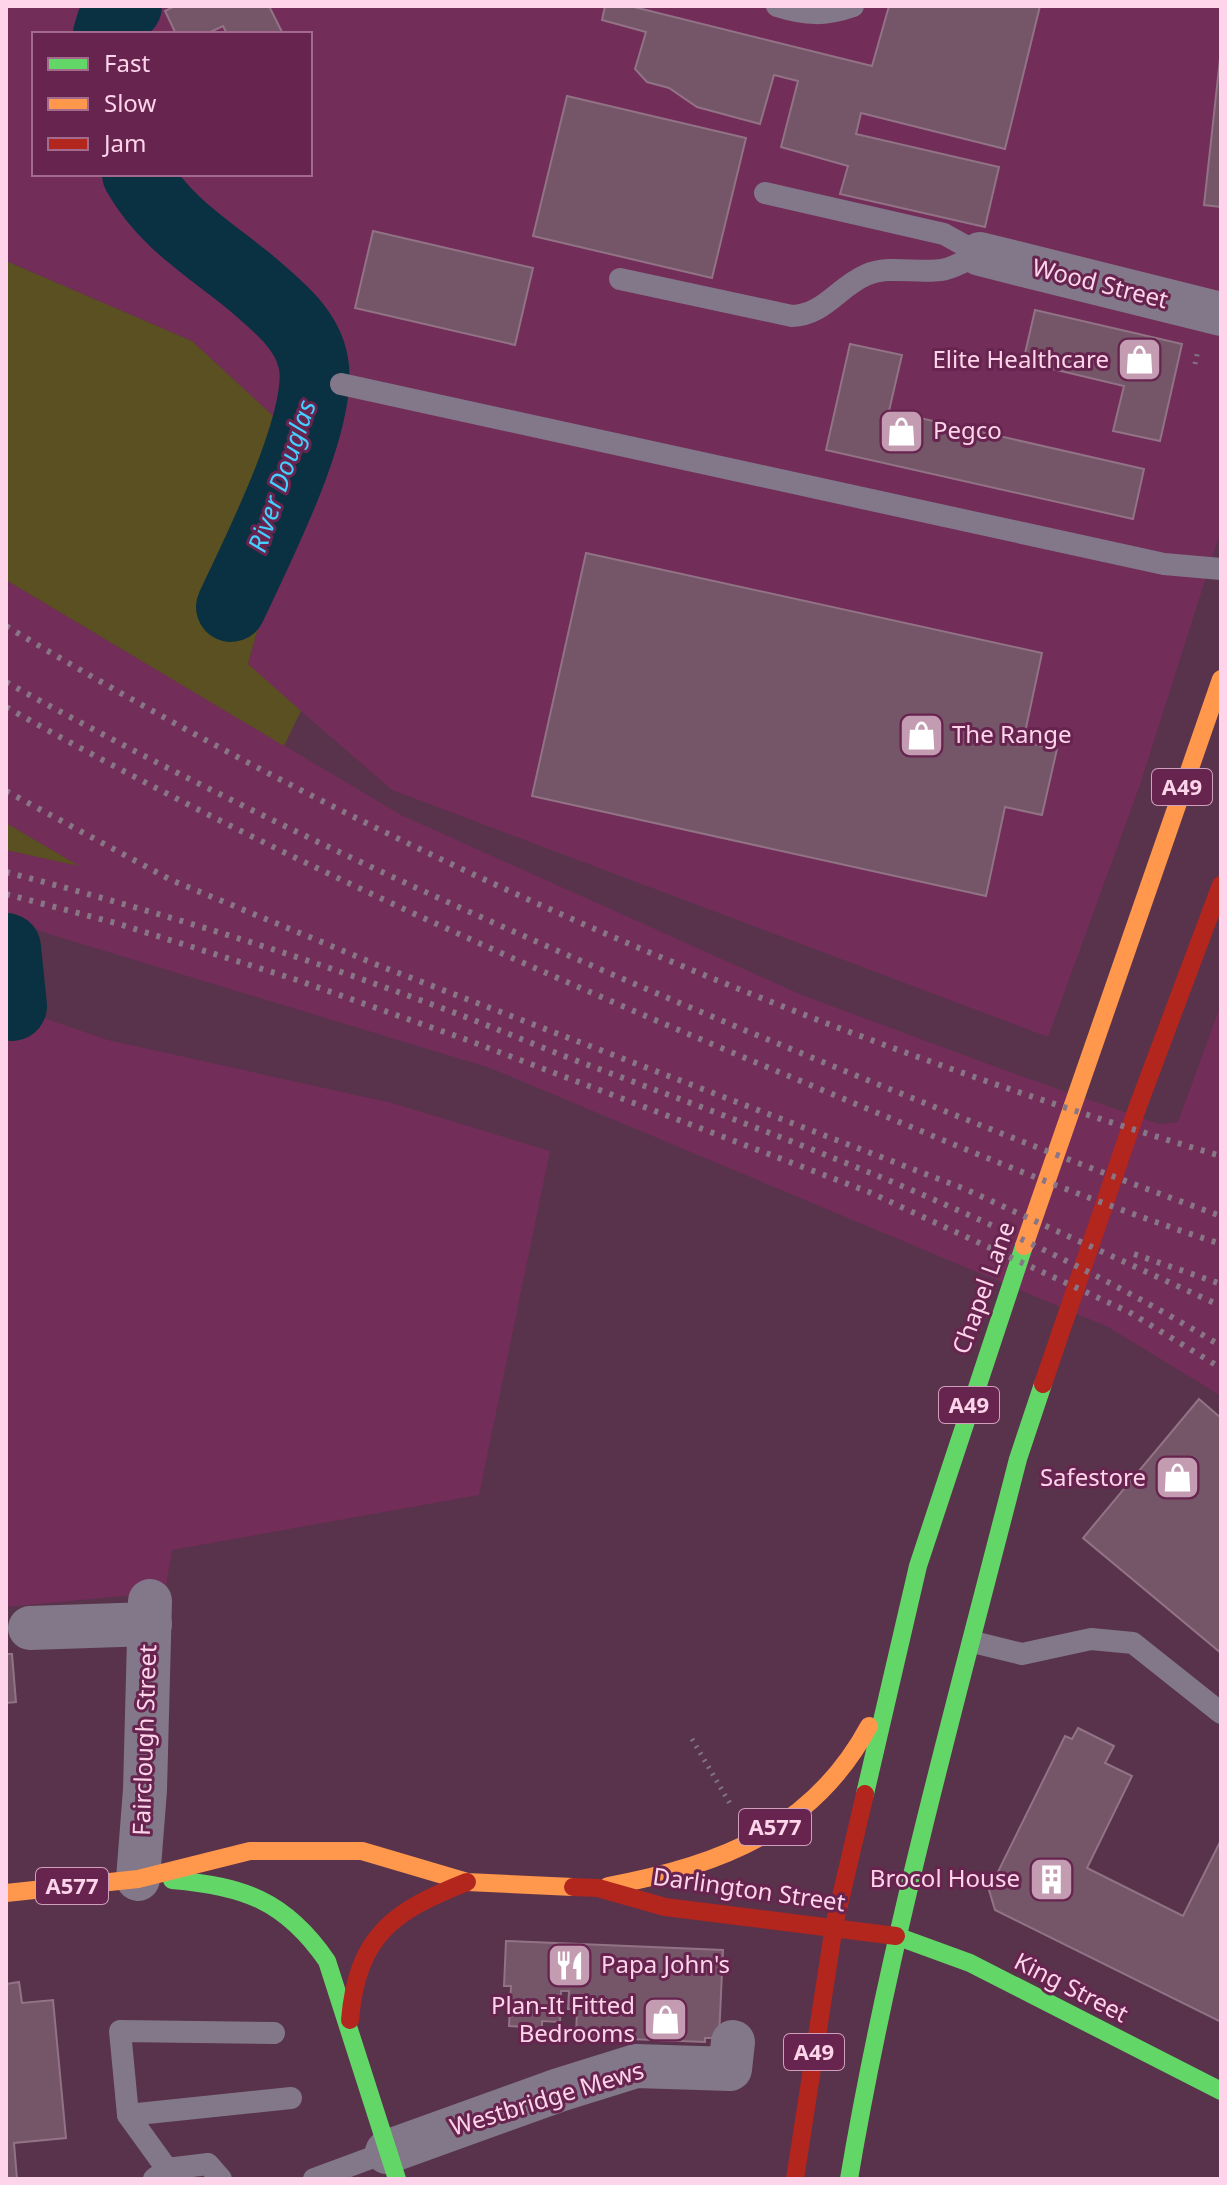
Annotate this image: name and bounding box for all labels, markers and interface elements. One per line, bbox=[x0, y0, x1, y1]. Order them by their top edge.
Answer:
legend bbox=[32, 32, 312, 176]
text: Fast bbox=[104, 46, 150, 79]
text: Slow bbox=[104, 86, 156, 119]
text: Jam bbox=[102, 126, 146, 159]
street label: Wood Street bbox=[1029, 250, 1172, 315]
shop icon: Elite Healthcare bbox=[1116, 336, 1164, 384]
place label: Elite Healthcare bbox=[932, 342, 1109, 375]
water label: River Douglas bbox=[238, 395, 324, 557]
shop icon: Pegco bbox=[878, 407, 926, 455]
place label: Pegco bbox=[933, 413, 1002, 446]
shop icon: The Range bbox=[897, 711, 945, 759]
place label: The Range bbox=[952, 717, 1071, 750]
road number: A49 bbox=[1152, 769, 1212, 805]
street label: Chapel Lane bbox=[943, 1217, 1022, 1358]
road number: A49 bbox=[939, 1387, 999, 1423]
shop icon: Safestore bbox=[1153, 1454, 1201, 1502]
place label: Safestore bbox=[1040, 1460, 1146, 1493]
street label: Fairclough Street bbox=[124, 1643, 163, 1836]
road number: A577 bbox=[739, 1809, 811, 1845]
building icon: Brocol House bbox=[1027, 1855, 1075, 1903]
street label: Darlington Street bbox=[651, 1859, 848, 1918]
place label: Brocol House bbox=[870, 1861, 1020, 1894]
road number: A577 bbox=[36, 1868, 108, 1904]
restaurant icon: Papa John's bbox=[546, 1941, 594, 1989]
street label: King Street bbox=[1009, 1944, 1135, 2030]
place label: Papa John's bbox=[601, 1947, 730, 1980]
place label: Plan-It Fitted Bedrooms bbox=[491, 1988, 635, 2049]
shop icon: Plan-It Fitted Bedrooms bbox=[642, 1996, 690, 2044]
road number: A49 bbox=[784, 2034, 844, 2070]
street label: Westbridge Mews bbox=[446, 2052, 647, 2143]

